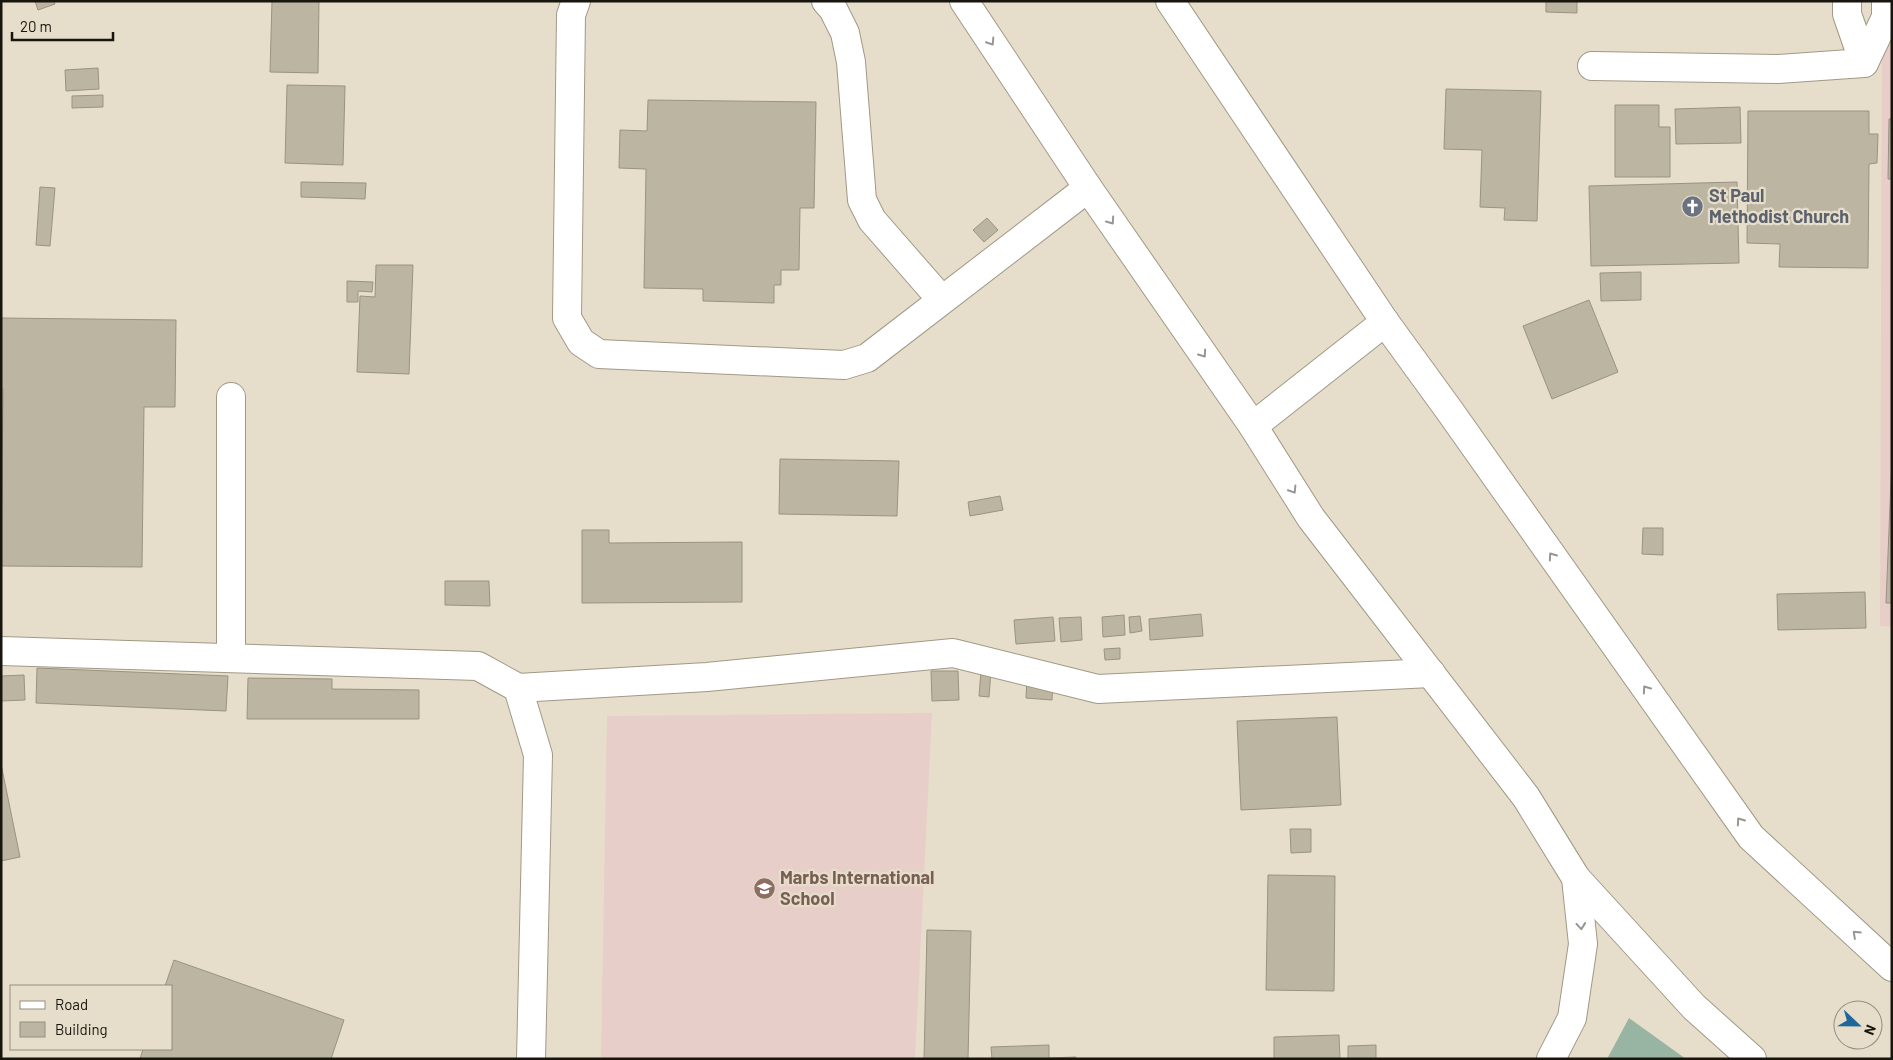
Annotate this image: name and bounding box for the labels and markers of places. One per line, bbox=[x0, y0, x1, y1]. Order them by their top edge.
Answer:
place label: St Paul Methodist Church bbox=[1709, 184, 1849, 227]
church icon: St Paul Methodist Church bbox=[1681, 194, 1705, 218]
place label: Marbs International School bbox=[780, 866, 934, 909]
school or university icon: Marbs International School bbox=[752, 876, 776, 900]

